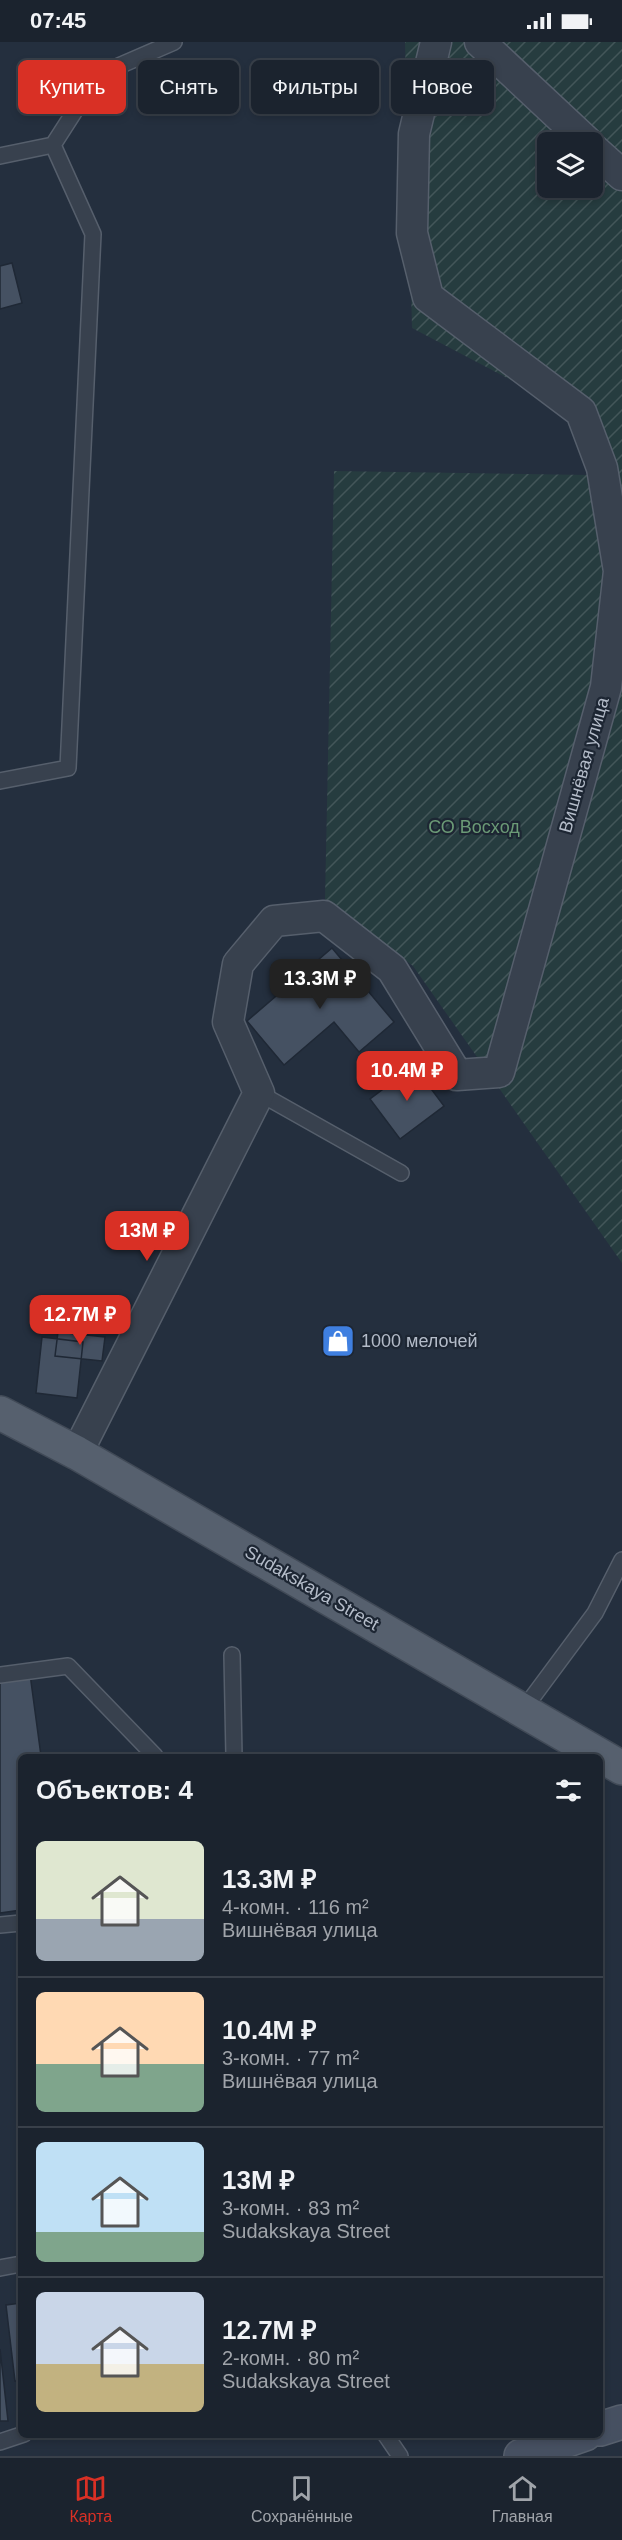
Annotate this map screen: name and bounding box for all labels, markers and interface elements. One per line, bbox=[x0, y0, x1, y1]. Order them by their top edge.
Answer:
text: 07:45 bbox=[30, 8, 86, 33]
chip: Купить bbox=[18, 60, 126, 114]
chip: Снять bbox=[138, 60, 239, 114]
chip: Фильтры bbox=[251, 60, 379, 114]
chip: Новое bbox=[391, 60, 494, 114]
map controls bbox=[537, 132, 603, 198]
button: layers bbox=[537, 132, 603, 198]
street label: Вишнёвая улица bbox=[555, 694, 613, 835]
park label: СО Восход bbox=[428, 817, 520, 837]
pin: 13.3M ₽ bbox=[265, 959, 375, 1010]
text: 13.3M ₽ bbox=[284, 967, 356, 989]
pin: 10.4M ₽ bbox=[352, 1051, 462, 1102]
text: 10.4M ₽ bbox=[371, 1059, 443, 1081]
pin: 13M ₽ bbox=[105, 1211, 189, 1262]
text: 13M ₽ bbox=[119, 1219, 175, 1241]
pin: 12.7M ₽ bbox=[25, 1295, 135, 1346]
text: 12.7M ₽ bbox=[44, 1303, 116, 1325]
shop icon: 1000 мелочей bbox=[320, 1323, 356, 1359]
place label: 1000 мелочей bbox=[361, 1331, 478, 1351]
street label: Sudakskaya Street bbox=[242, 1542, 382, 1634]
icon: filters bbox=[552, 1774, 585, 1807]
text: Объектов: 4 bbox=[36, 1775, 193, 1805]
text: 13.3M ₽ bbox=[222, 1864, 317, 1894]
icon: home bbox=[84, 1865, 156, 1937]
text: 4-комн. · 116 m² bbox=[222, 1896, 369, 1918]
text: Вишнёвая улица bbox=[222, 1919, 378, 1941]
text: 10.4M ₽ bbox=[222, 2015, 317, 2045]
icon: home bbox=[84, 2016, 156, 2088]
text: 3-комн. · 77 m² bbox=[222, 2047, 359, 2069]
text: Вишнёвая улица bbox=[222, 2070, 378, 2092]
text: 13M ₽ bbox=[222, 2165, 295, 2195]
icon: home bbox=[84, 2166, 156, 2238]
text: 3-комн. · 83 m² bbox=[222, 2197, 359, 2219]
text: Sudakskaya Street bbox=[222, 2220, 390, 2242]
text: 12.7M ₽ bbox=[222, 2315, 317, 2345]
icon: home bbox=[84, 2316, 156, 2388]
text: 2-комн. · 80 m² bbox=[222, 2347, 359, 2369]
text: Sudakskaya Street bbox=[222, 2370, 390, 2392]
tab: Карта bbox=[69, 2472, 112, 2526]
tab: Сохранённые bbox=[251, 2472, 353, 2526]
tab: Главная bbox=[492, 2472, 553, 2526]

